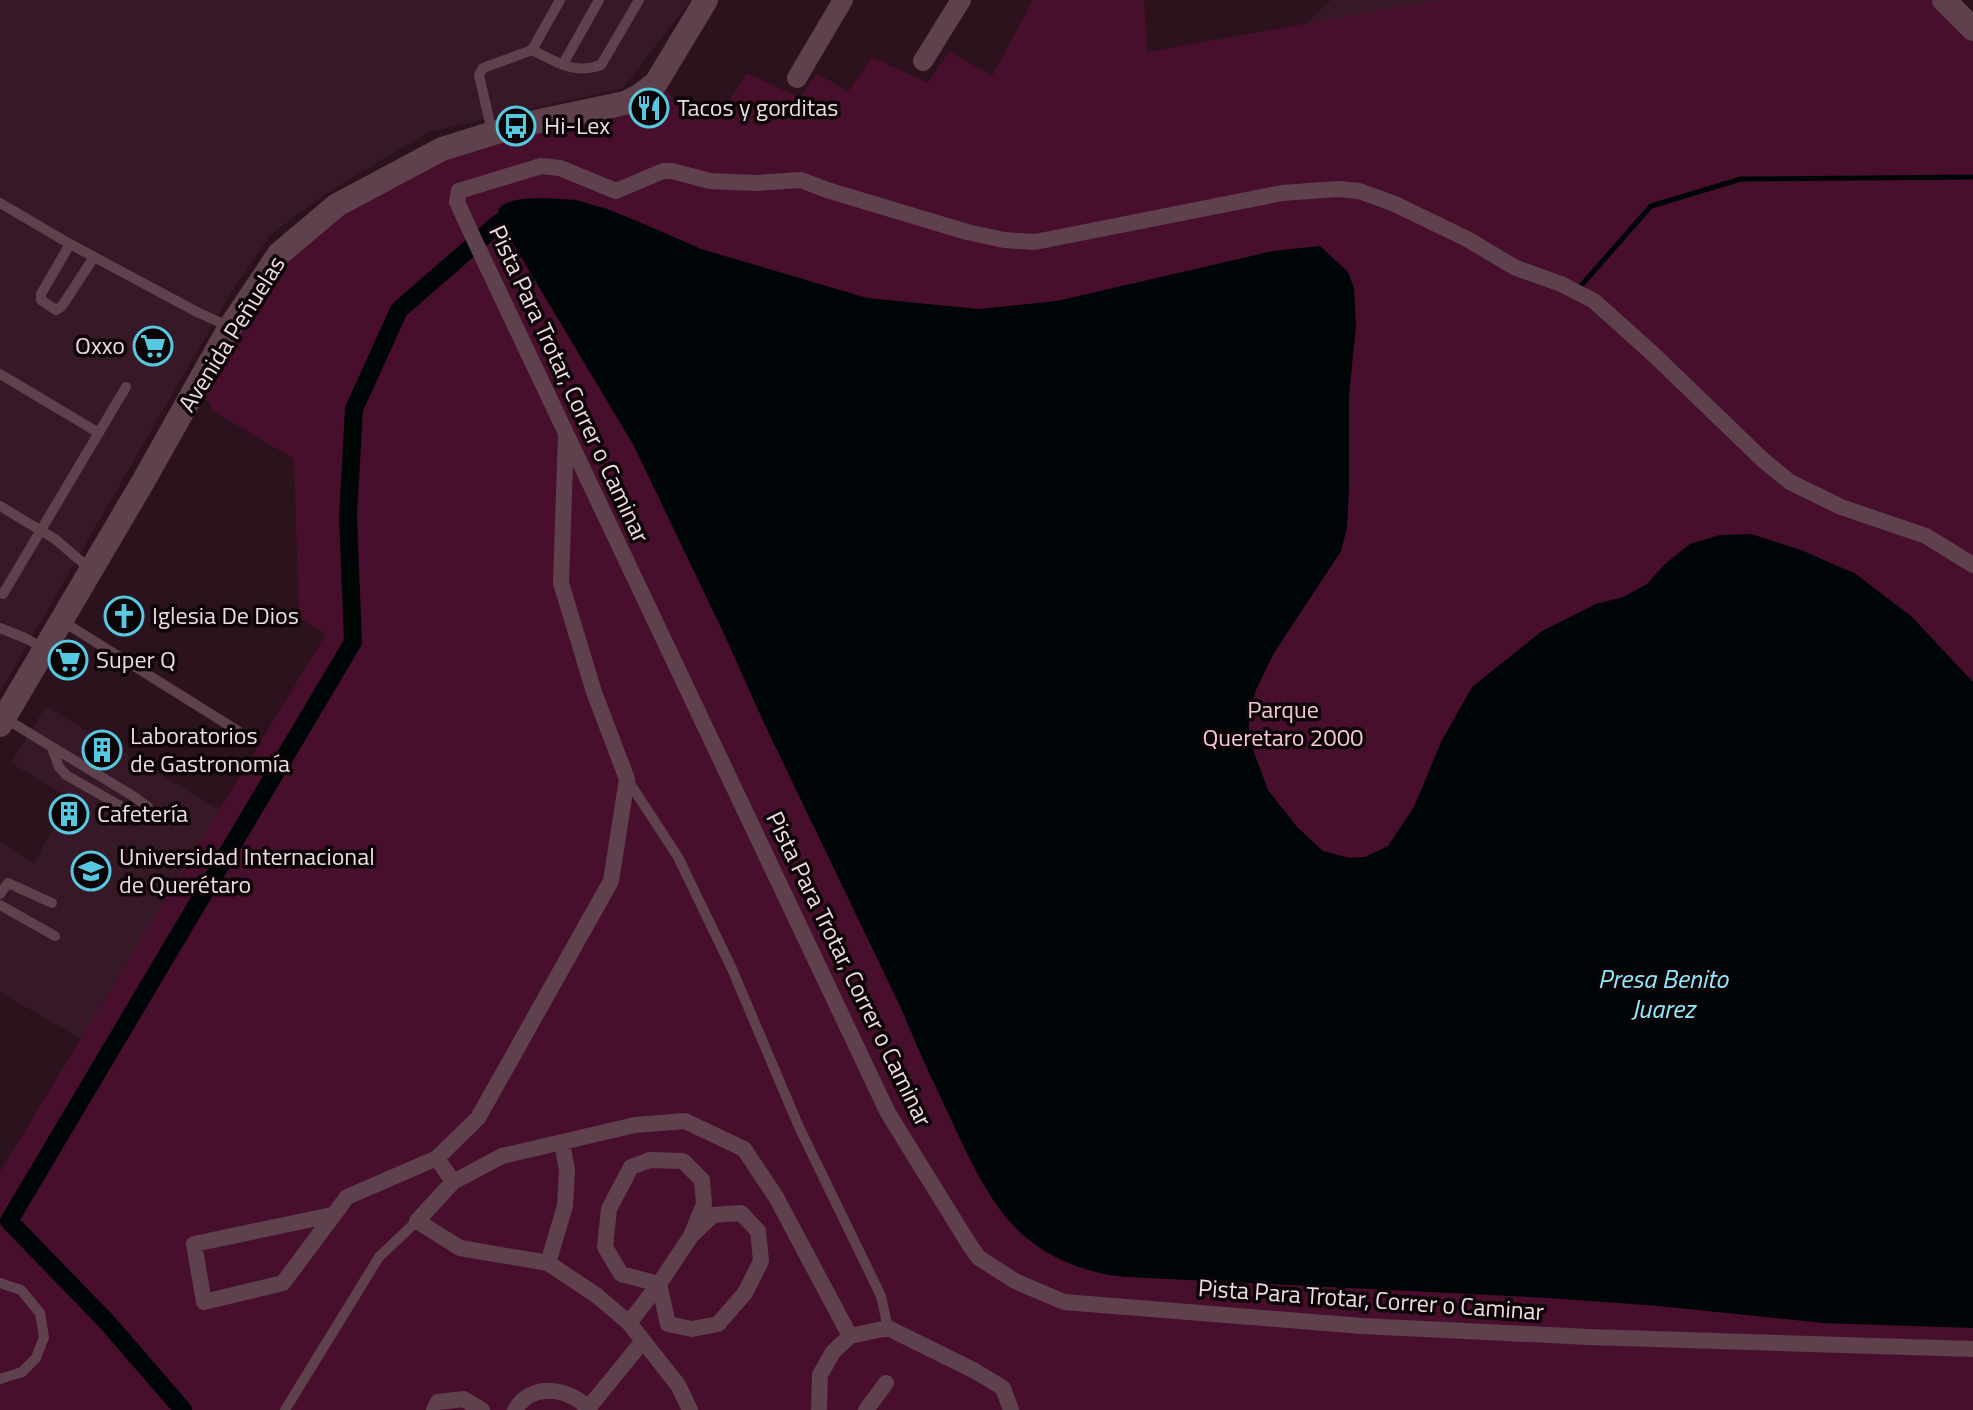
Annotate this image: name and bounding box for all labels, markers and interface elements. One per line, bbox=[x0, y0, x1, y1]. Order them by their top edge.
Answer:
restaurant icon: Tacos y gorditas bbox=[628, 87, 670, 129]
place label: Tacos y gorditas bbox=[677, 89, 838, 125]
bus stop icon: Hi-Lex bbox=[495, 105, 537, 147]
place label: Hi-Lex bbox=[544, 107, 610, 143]
street label: Pista Para Trotar, Correr o Caminar bbox=[480, 219, 659, 548]
street label: Avenida Peñuelas bbox=[169, 248, 294, 419]
supermarket icon: Oxxo bbox=[132, 325, 174, 367]
place label: Oxxo bbox=[75, 327, 125, 363]
church icon: Iglesia De Dios bbox=[103, 595, 145, 637]
place label: Iglesia De Dios bbox=[152, 597, 299, 633]
supermarket icon: Super Q bbox=[47, 639, 89, 681]
place label: Super Q bbox=[96, 641, 176, 677]
park label: Parque Queretaro 2000 bbox=[1202, 691, 1364, 755]
place label: Laboratorios de Gastronomía bbox=[130, 717, 290, 781]
building icon: Laboratorios de Gastronomía bbox=[81, 729, 123, 771]
building icon: Cafetería bbox=[48, 793, 90, 835]
place label: Cafetería bbox=[97, 795, 188, 831]
street label: Pista Para Trotar, Correr o Caminar bbox=[758, 805, 942, 1132]
place label: Universidad Internacional de Querétaro bbox=[119, 838, 375, 902]
school or university icon: Universidad Internacional de Querétaro bbox=[70, 850, 112, 892]
water label: Presa Benito Juarez bbox=[1598, 959, 1729, 1028]
street label: Pista Para Trotar, Correr o Caminar bbox=[1197, 1269, 1545, 1329]

